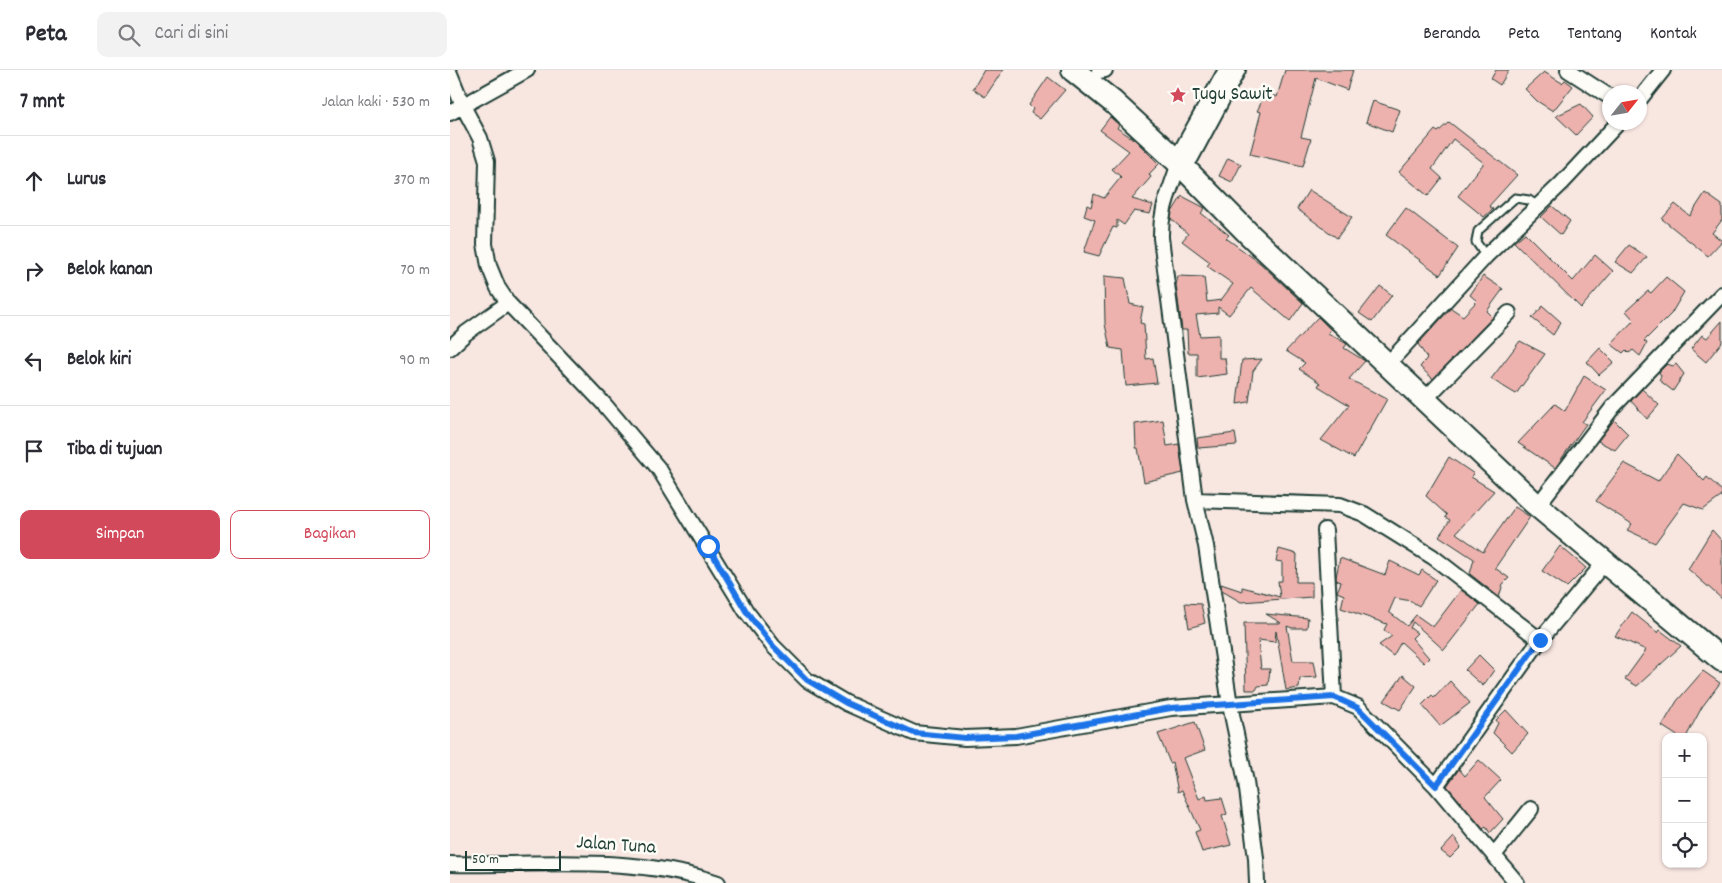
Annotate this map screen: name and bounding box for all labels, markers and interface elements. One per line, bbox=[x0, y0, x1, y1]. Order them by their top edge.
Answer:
search box bbox=[97, 12, 447, 57]
text: Peta bbox=[25, 18, 67, 52]
icon: search bbox=[115, 21, 143, 49]
text: Cari di sini bbox=[155, 21, 228, 48]
text: Beranda bbox=[1423, 22, 1480, 47]
text: Peta bbox=[1508, 22, 1539, 47]
text: Tentang bbox=[1567, 22, 1622, 47]
text: Kontak bbox=[1650, 22, 1697, 47]
place label: Tugu Sawit bbox=[1192, 81, 1273, 109]
place icon: Tugu Sawit bbox=[1168, 85, 1188, 105]
north arrow bbox=[1602, 85, 1647, 130]
text: 7 mnt bbox=[20, 88, 65, 118]
text: Jalan kaki · 530 m bbox=[322, 91, 430, 114]
icon: ahead bbox=[20, 167, 48, 195]
text: Lurus bbox=[67, 167, 106, 194]
text: 370 m bbox=[393, 169, 430, 192]
icon: right bbox=[20, 257, 48, 285]
text: Belok kanan bbox=[67, 257, 153, 284]
text: 70 m bbox=[400, 259, 430, 282]
icon: left bbox=[20, 347, 48, 375]
text: Belok kiri bbox=[67, 347, 131, 374]
text: 90 m bbox=[399, 349, 430, 372]
icon: arrive bbox=[20, 437, 48, 465]
text: Tiba di tujuan bbox=[67, 437, 162, 464]
button: Simpan bbox=[20, 510, 220, 559]
button: Bagikan bbox=[230, 510, 430, 559]
route start bbox=[697, 535, 720, 558]
route end bbox=[1529, 629, 1552, 652]
map controls bbox=[1662, 733, 1707, 868]
button: + bbox=[1662, 733, 1707, 778]
button: − bbox=[1662, 778, 1707, 823]
button: locate bbox=[1662, 823, 1707, 868]
street label: Jalan Tuna bbox=[575, 829, 657, 863]
scale bar bbox=[465, 848, 561, 871]
text: 50 m bbox=[472, 850, 499, 870]

